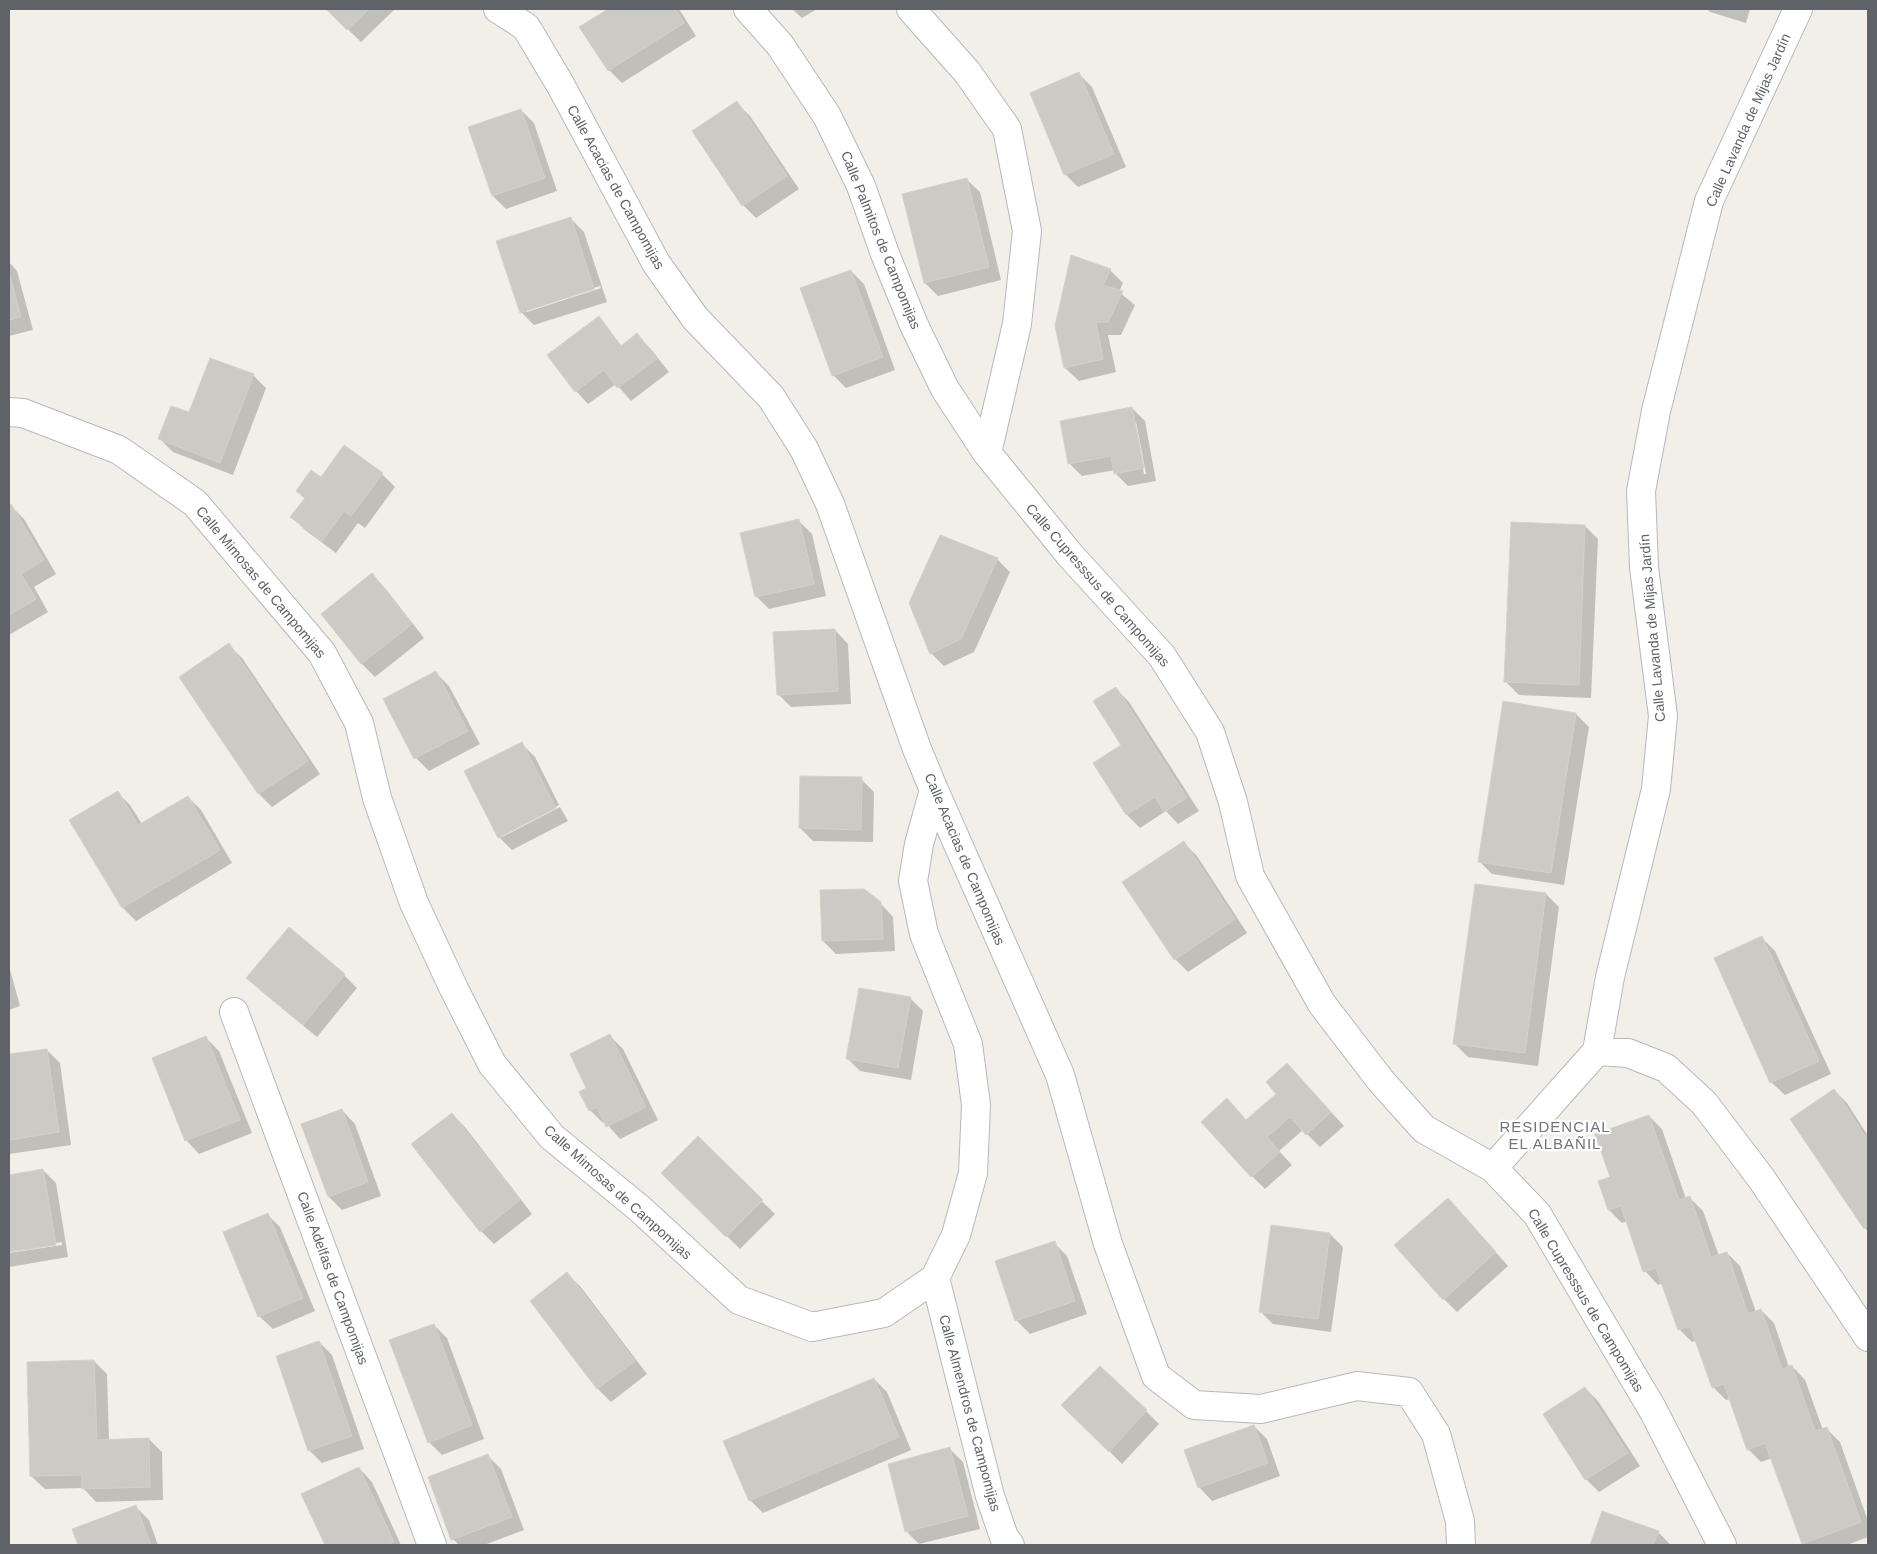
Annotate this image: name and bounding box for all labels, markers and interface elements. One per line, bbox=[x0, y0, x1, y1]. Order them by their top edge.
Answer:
street label: Calle Lavanda de Mijas Jardín bbox=[1702, 31, 1794, 209]
street label: Calle Acacias de Campomijas bbox=[564, 102, 668, 272]
street label: Calle Palmitos de Campomijas bbox=[838, 149, 924, 331]
street label: Calle Cupresssus de Campomijas bbox=[1023, 500, 1173, 670]
street label: Calle Mimosas de Campomijas bbox=[193, 503, 329, 661]
street label: Calle Lavanda de Mijas Jardín bbox=[1636, 533, 1668, 723]
street label: Calle Acacias de Campomijas bbox=[921, 771, 1009, 947]
district label: RESIDENCIAL EL ALBAÑIL bbox=[1499, 1118, 1611, 1152]
street label: Calle Mimosas de Campomijas bbox=[541, 1121, 695, 1263]
street label: Calle Adelfas de Campomijas bbox=[294, 1189, 372, 1367]
street label: Calle Cupresssus de Campomijas bbox=[1525, 1206, 1647, 1394]
street label: Calle Almendros de Campomijas bbox=[936, 1313, 1004, 1513]

